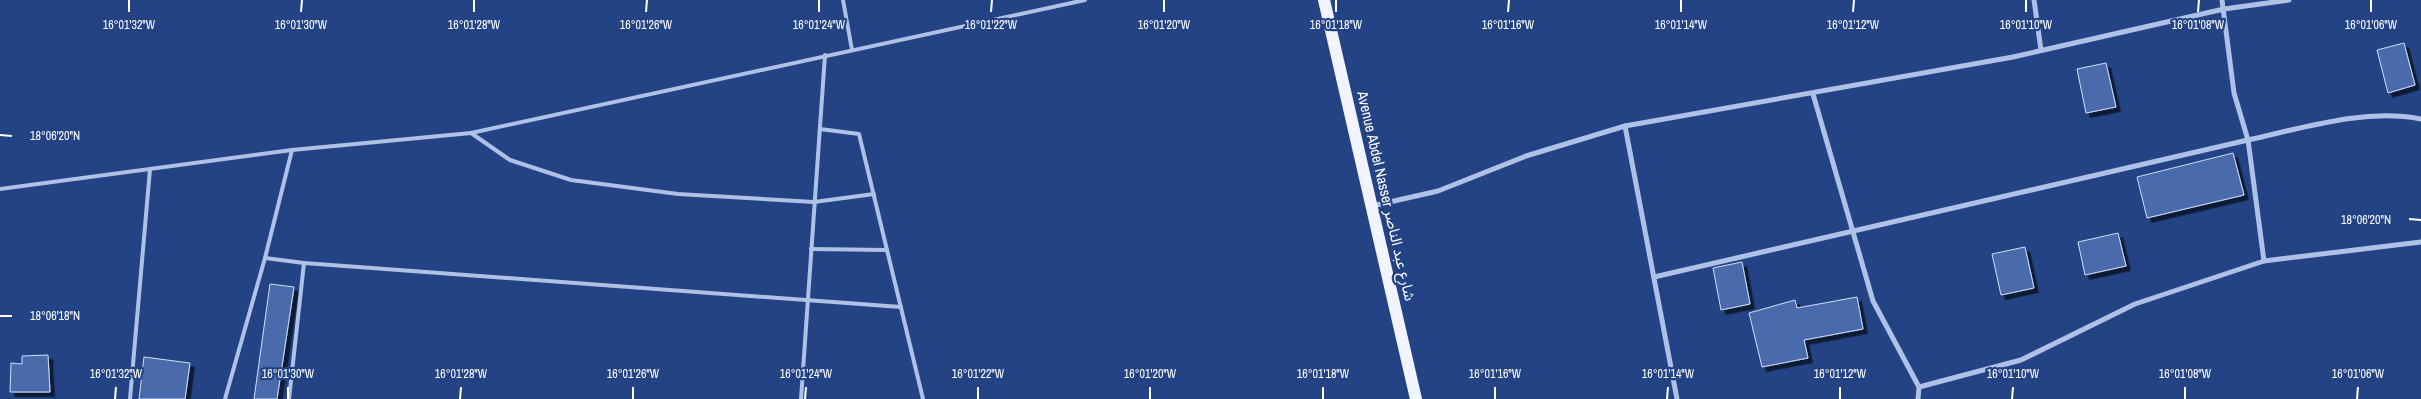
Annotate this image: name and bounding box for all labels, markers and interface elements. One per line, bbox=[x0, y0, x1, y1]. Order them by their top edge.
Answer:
text: 16°01'32"W bbox=[103, 17, 156, 33]
text: 16°01'30"W bbox=[275, 17, 328, 33]
text: 16°01'28"W bbox=[448, 17, 501, 33]
text: 16°01'26"W bbox=[620, 17, 673, 33]
text: 16°01'24"W bbox=[793, 17, 846, 33]
text: 16°01'22"W bbox=[965, 17, 1018, 33]
text: 16°01'20"W bbox=[1138, 17, 1191, 33]
text: 16°01'18"W bbox=[1310, 17, 1363, 33]
text: 16°01'16"W bbox=[1482, 17, 1535, 33]
text: 16°01'14"W bbox=[1655, 17, 1708, 33]
text: 16°01'12"W bbox=[1827, 17, 1880, 33]
text: 16°01'10"W bbox=[2000, 17, 2053, 33]
text: 16°01'08"W bbox=[2172, 17, 2225, 33]
text: 16°01'06"W bbox=[2345, 17, 2398, 33]
street label: Avenue Abdel Nasser شارع عبد الناصر bbox=[1350, 88, 1421, 304]
text: 18°06'20"N bbox=[30, 128, 80, 144]
text: 18°06'20"N bbox=[2341, 212, 2391, 228]
text: 18°06'18"N bbox=[30, 308, 80, 324]
text: 16°01'32"W bbox=[90, 366, 143, 382]
text: 16°01'30"W bbox=[262, 366, 315, 382]
text: 16°01'28"W bbox=[435, 366, 488, 382]
text: 16°01'26"W bbox=[607, 366, 660, 382]
text: 16°01'24"W bbox=[780, 366, 833, 382]
text: 16°01'22"W bbox=[952, 366, 1005, 382]
text: 16°01'20"W bbox=[1124, 366, 1177, 382]
text: 16°01'18"W bbox=[1297, 366, 1350, 382]
text: 16°01'16"W bbox=[1469, 366, 1522, 382]
text: 16°01'14"W bbox=[1642, 366, 1695, 382]
text: 16°01'12"W bbox=[1814, 366, 1867, 382]
text: 16°01'10"W bbox=[1987, 366, 2040, 382]
text: 16°01'08"W bbox=[2159, 366, 2212, 382]
text: 16°01'06"W bbox=[2332, 366, 2385, 382]

